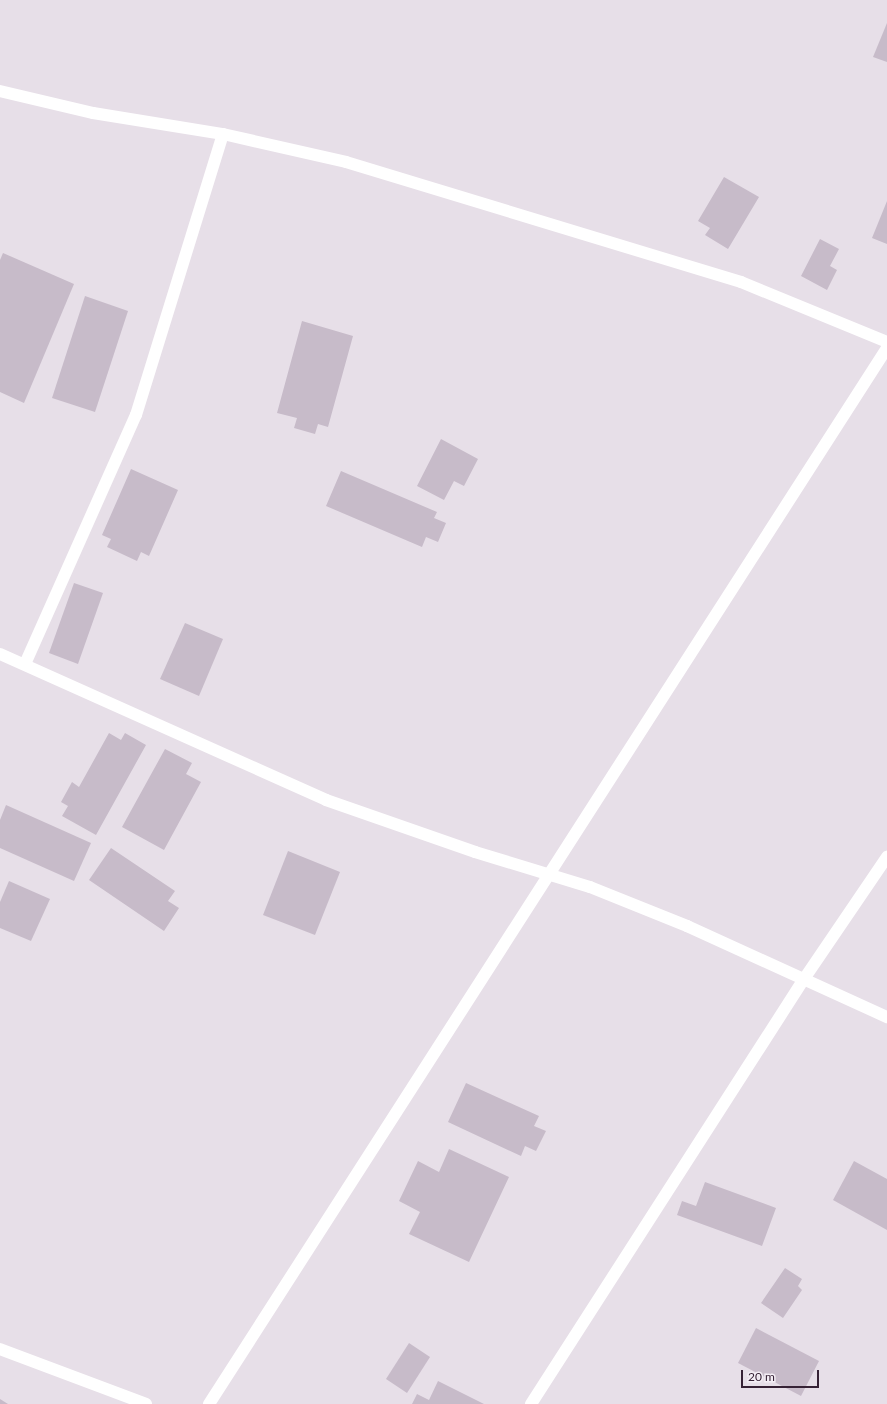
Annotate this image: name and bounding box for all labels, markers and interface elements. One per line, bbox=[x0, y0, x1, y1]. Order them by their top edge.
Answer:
scale bar bbox=[743, 1362, 821, 1388]
text: 20 m bbox=[748, 1369, 775, 1384]

